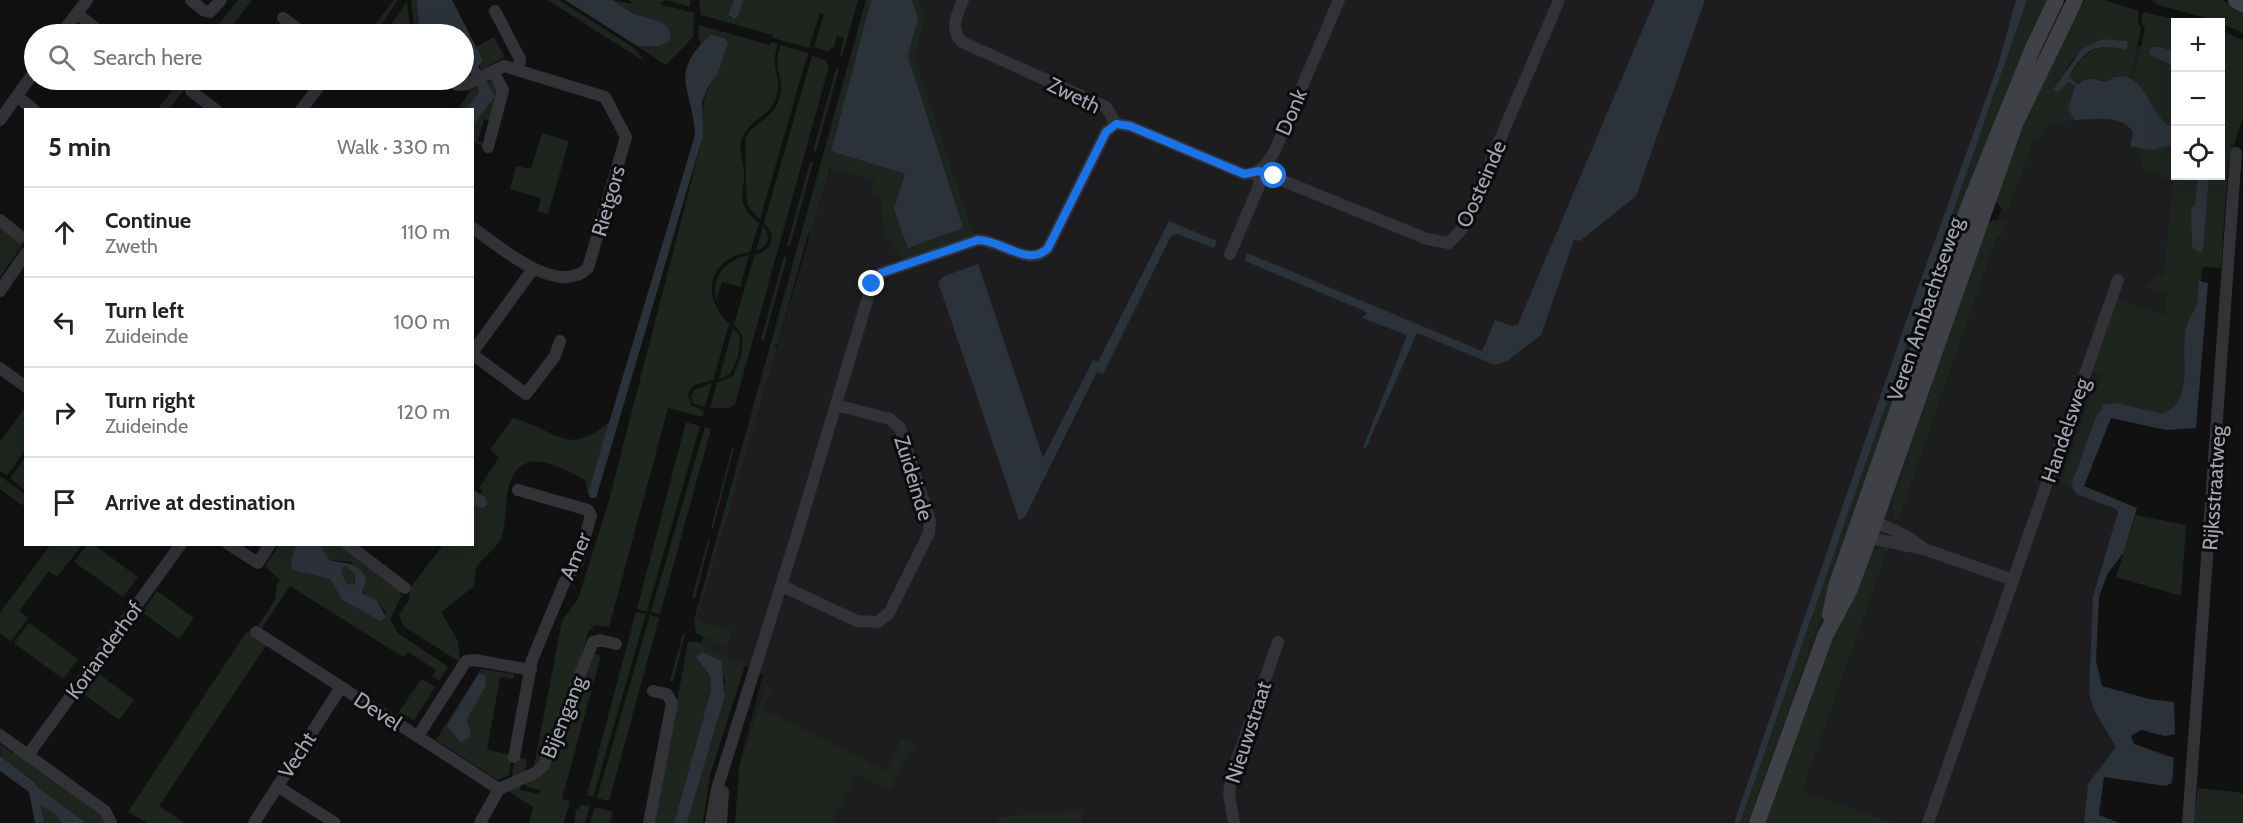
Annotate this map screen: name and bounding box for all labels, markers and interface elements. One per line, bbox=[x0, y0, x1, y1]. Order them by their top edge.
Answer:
map controls bbox=[2171, 18, 2225, 180]
button: + bbox=[2171, 18, 2225, 72]
search box bbox=[24, 24, 474, 90]
icon: search bbox=[45, 41, 78, 74]
text: Search here bbox=[93, 44, 202, 71]
street label: Zweth bbox=[1044, 72, 1104, 118]
button: − bbox=[2171, 72, 2225, 126]
street label: Donk bbox=[1270, 85, 1312, 139]
button: locate bbox=[2171, 126, 2225, 180]
text: 5 min bbox=[48, 131, 111, 163]
text: Walk · 330 m bbox=[337, 135, 450, 159]
street label: Oosteinde bbox=[1451, 136, 1511, 231]
route start bbox=[1260, 162, 1286, 188]
street label: Rietgors bbox=[586, 163, 630, 239]
text: Continue bbox=[105, 207, 191, 234]
street label: Veren Ambachtseweg bbox=[1882, 213, 1968, 404]
icon: ahead bbox=[48, 216, 81, 249]
text: 110 m bbox=[401, 220, 450, 244]
text: Zweth bbox=[105, 234, 158, 258]
route end bbox=[858, 270, 884, 296]
text: Turn left bbox=[105, 297, 184, 324]
icon: left bbox=[48, 306, 81, 339]
text: 100 m bbox=[394, 310, 450, 334]
text: Zuideinde bbox=[105, 324, 188, 348]
street label: Handelsweg bbox=[2035, 374, 2095, 486]
text: Turn right bbox=[105, 387, 195, 414]
icon: right bbox=[48, 396, 81, 429]
text: 120 m bbox=[397, 400, 450, 424]
text: Zuideinde bbox=[105, 414, 188, 438]
street label: Rijksstraatweg bbox=[2197, 424, 2232, 551]
street label: Zuideinde bbox=[889, 433, 939, 524]
icon: arrive bbox=[48, 486, 81, 519]
text: Arrive at destination bbox=[105, 489, 295, 516]
street label: Amer bbox=[554, 528, 596, 583]
street label: Korianderhof bbox=[60, 596, 148, 704]
street label: Bijengang bbox=[535, 672, 592, 762]
street label: Nieuwstraat bbox=[1220, 678, 1276, 786]
street label: Devel bbox=[350, 686, 407, 736]
street label: Vecht bbox=[273, 727, 321, 783]

